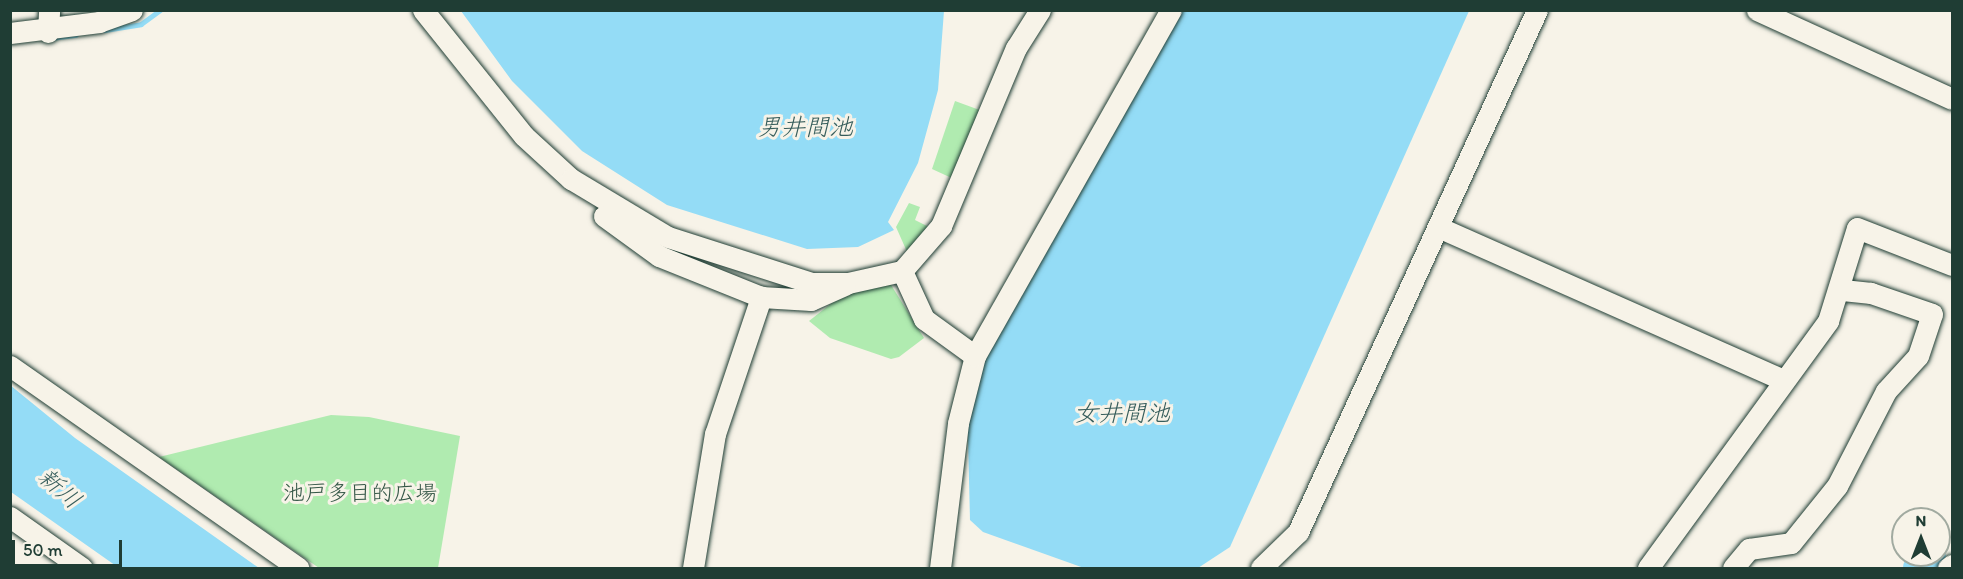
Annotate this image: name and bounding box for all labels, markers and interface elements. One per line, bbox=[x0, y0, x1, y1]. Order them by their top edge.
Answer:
water label: 男井間池 bbox=[757, 113, 853, 141]
water label: 女井間池 bbox=[1074, 399, 1170, 427]
water label: 新川 bbox=[32, 461, 88, 515]
park label: 池戸多目的広場 bbox=[283, 480, 437, 506]
north arrow bbox=[1891, 507, 1951, 567]
text: N bbox=[1916, 511, 1926, 530]
scale bar bbox=[15, 528, 124, 566]
text: 50 m bbox=[23, 539, 63, 561]

